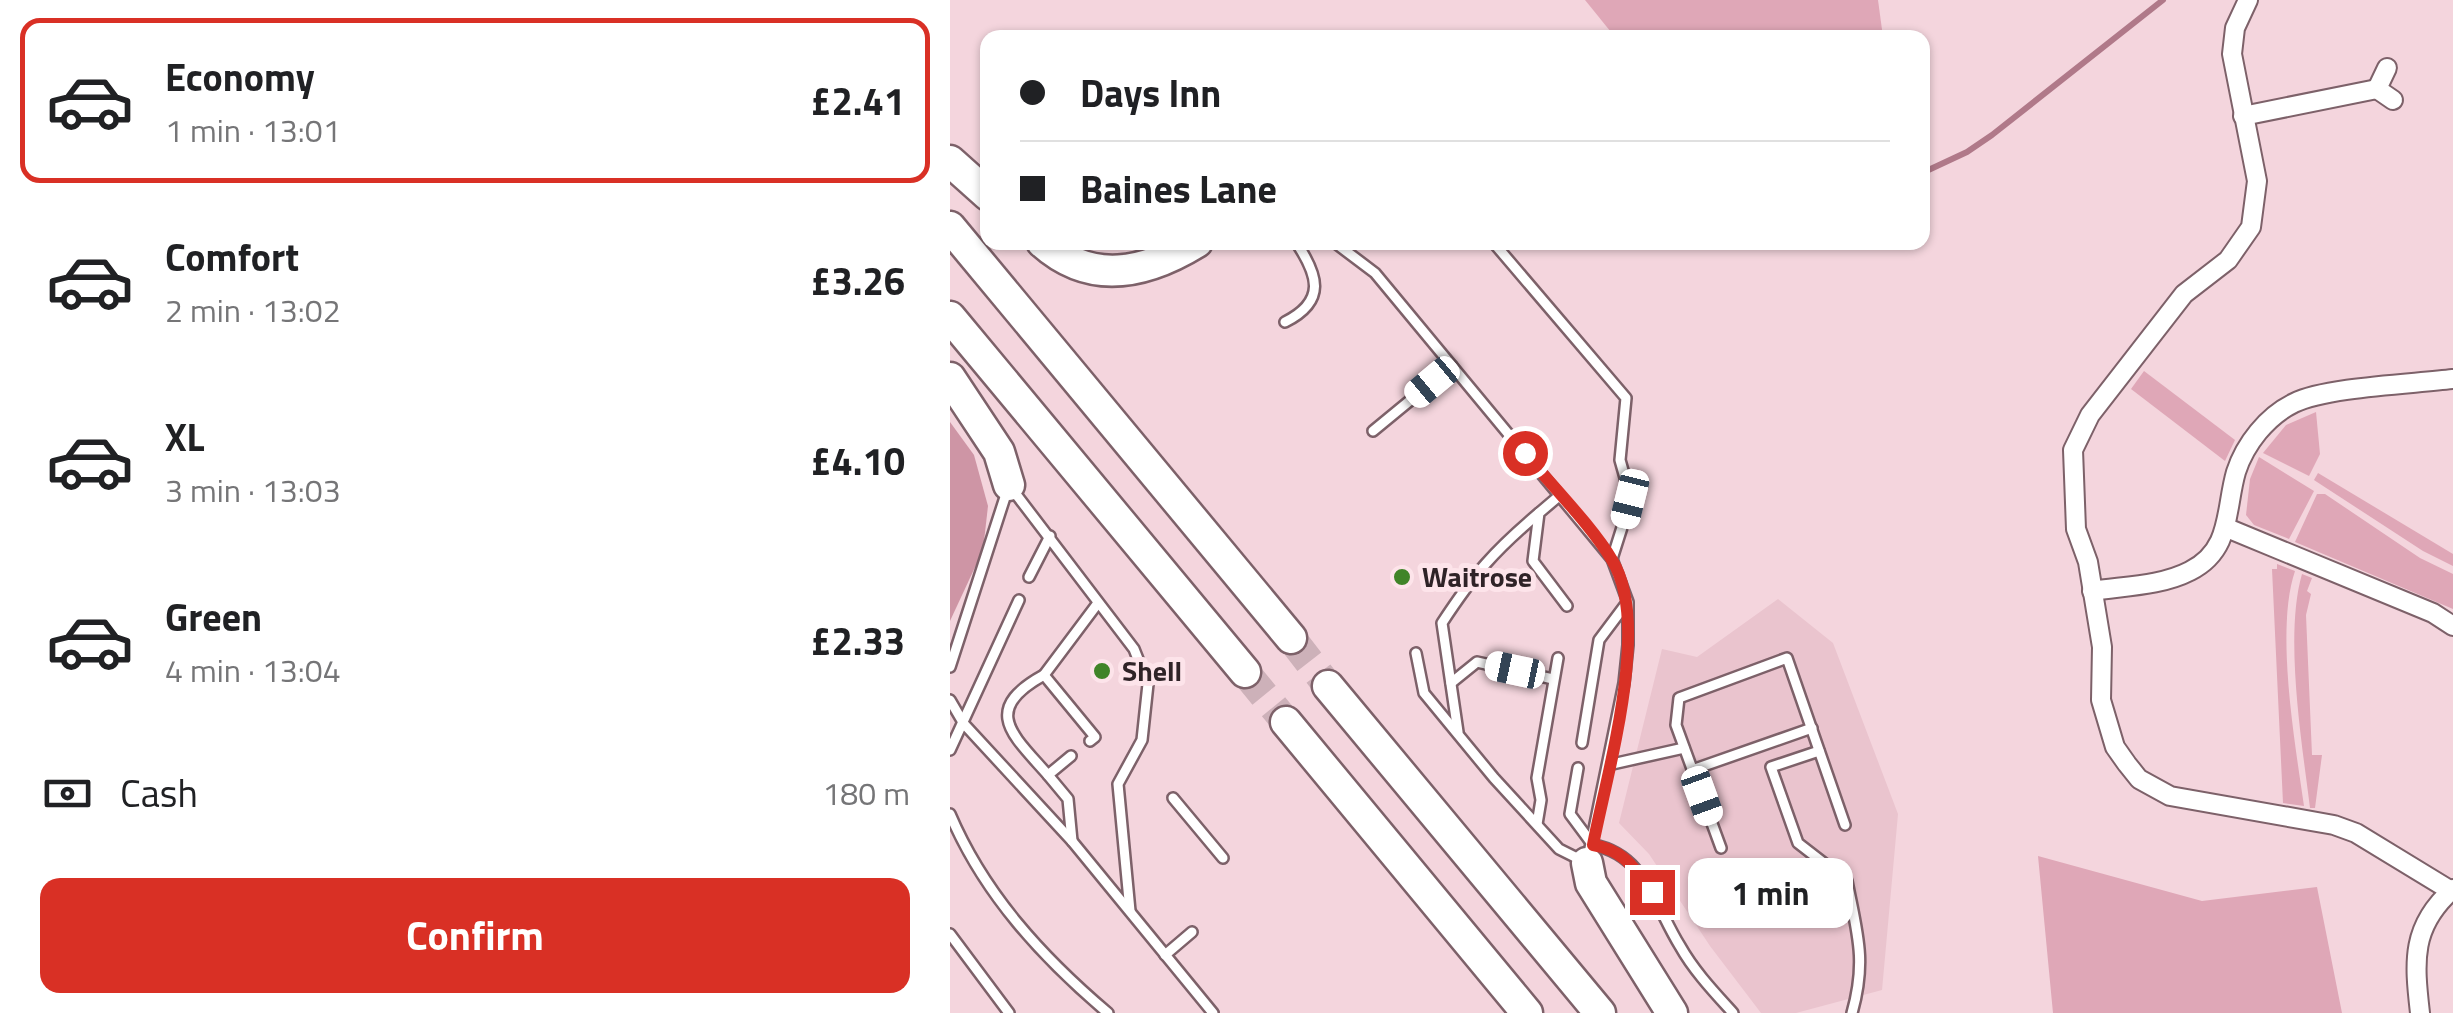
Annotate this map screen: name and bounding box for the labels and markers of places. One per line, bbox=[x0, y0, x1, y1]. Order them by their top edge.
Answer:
place label: Waitrose bbox=[1422, 555, 1532, 598]
marker: Waitrose bbox=[1391, 566, 1413, 588]
place label: Shell bbox=[1122, 649, 1182, 692]
marker: Shell bbox=[1091, 660, 1113, 682]

